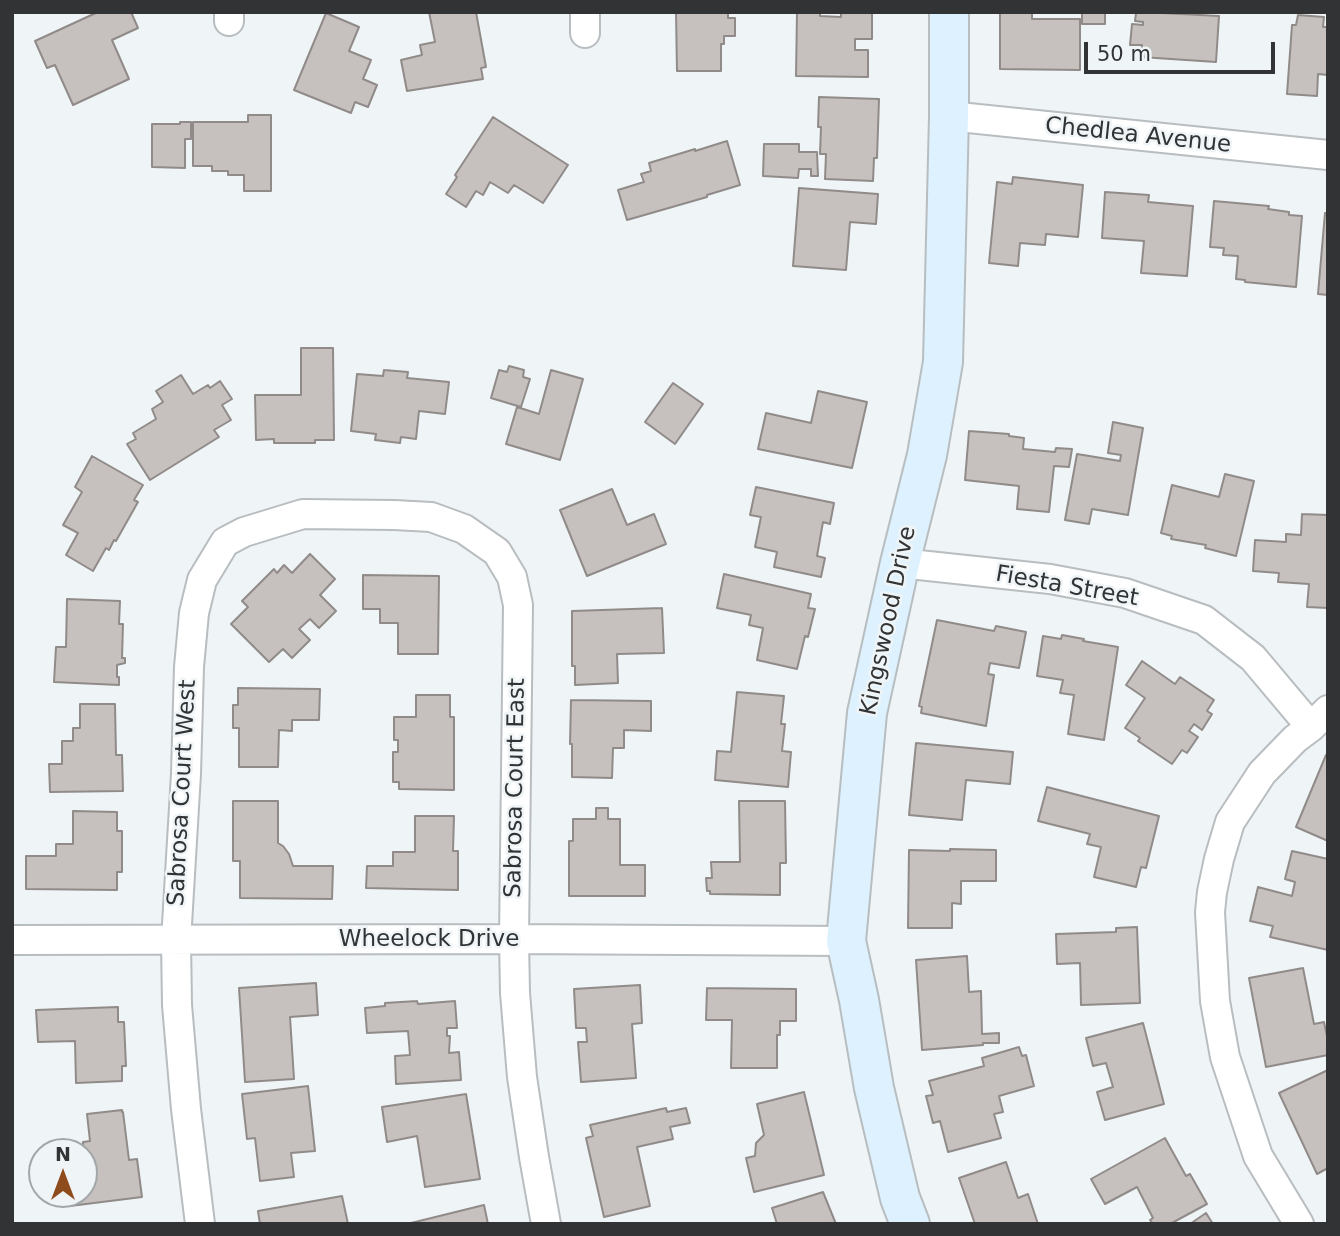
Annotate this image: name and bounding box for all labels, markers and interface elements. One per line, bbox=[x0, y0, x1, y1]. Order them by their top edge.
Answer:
scale bar bbox=[1088, 28, 1279, 72]
text: 50 m bbox=[1097, 42, 1151, 66]
street label: Chedlea Avenue bbox=[1044, 113, 1232, 159]
street label: Kingswood Drive bbox=[855, 524, 923, 718]
street label: Fiesta Street bbox=[994, 561, 1140, 613]
street label: Sabrosa Court East bbox=[500, 678, 532, 898]
street label: Sabrosa Court West bbox=[163, 679, 203, 907]
street label: Wheelock Drive bbox=[339, 926, 519, 954]
north arrow bbox=[28, 1138, 98, 1208]
text: N bbox=[55, 1143, 71, 1165]

